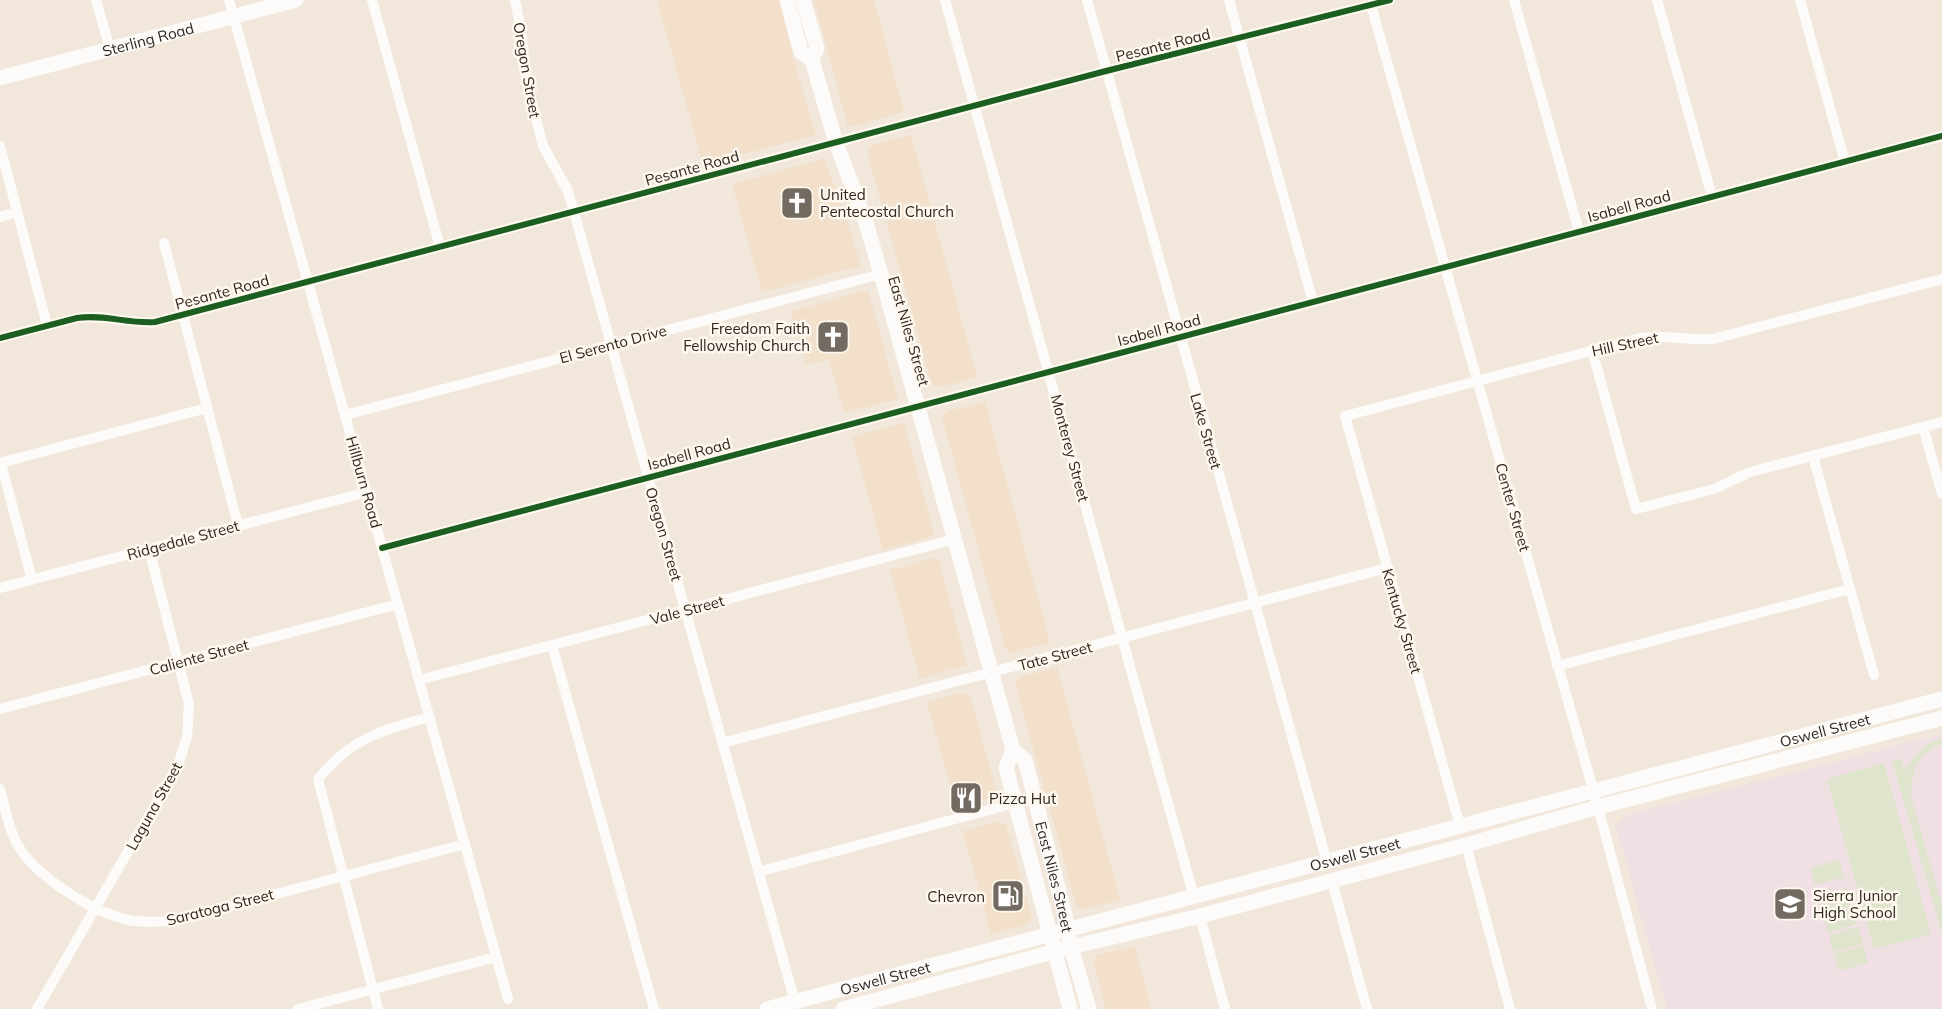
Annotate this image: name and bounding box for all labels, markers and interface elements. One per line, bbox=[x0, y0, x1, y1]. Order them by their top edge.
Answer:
street label: Sterling Road bbox=[100, 18, 196, 60]
street label: Oregon Street bbox=[509, 21, 545, 119]
street label: Pesante Road bbox=[1114, 24, 1212, 66]
street label: Pesante Road bbox=[643, 146, 741, 190]
church icon: United Pentecostal Church bbox=[779, 185, 815, 221]
place label: United Pentecostal Church bbox=[820, 185, 954, 221]
street label: Isabell Road bbox=[1585, 186, 1673, 226]
street label: Pesante Road bbox=[173, 270, 271, 314]
street label: East Niles Street bbox=[884, 274, 934, 388]
street label: Isabell Road bbox=[1115, 310, 1203, 350]
place label: Freedom Faith Fellowship Church bbox=[683, 319, 810, 355]
church icon: Freedom Faith Fellowship Church bbox=[815, 319, 851, 355]
street label: El Serento Drive bbox=[557, 321, 669, 367]
street label: Hill Street bbox=[1590, 328, 1660, 360]
street label: Lake Street bbox=[1186, 391, 1226, 471]
street label: Monterey Street bbox=[1047, 392, 1093, 504]
street label: Hillburn Road bbox=[342, 434, 386, 530]
street label: Isabell Road bbox=[645, 434, 733, 474]
street label: Center Street bbox=[1491, 461, 1535, 553]
street label: Oregon Street bbox=[642, 485, 686, 583]
street label: Ridgedale Street bbox=[125, 516, 241, 564]
street label: Kentucky Street bbox=[1378, 566, 1426, 676]
street label: Vale Street bbox=[648, 591, 726, 629]
street label: Caliente Street bbox=[147, 635, 251, 679]
street label: Tate Street bbox=[1016, 637, 1094, 675]
street label: Oswell Street bbox=[1778, 709, 1872, 751]
street label: Laguna Street bbox=[122, 759, 186, 853]
restaurant icon: Pizza Hut bbox=[948, 780, 984, 816]
place label: Pizza Hut bbox=[989, 789, 1056, 808]
street label: East Niles Street bbox=[1032, 819, 1077, 934]
street label: Oswell Street bbox=[1308, 833, 1402, 875]
fuel station icon: Chevron bbox=[990, 878, 1026, 914]
street label: Saratoga Street bbox=[164, 884, 276, 930]
school or university icon: Sierra Junior High School bbox=[1772, 886, 1808, 922]
place label: Sierra Junior High School bbox=[1813, 886, 1898, 922]
place label: Chevron bbox=[927, 887, 985, 906]
street label: Oswell Street bbox=[838, 957, 932, 999]

